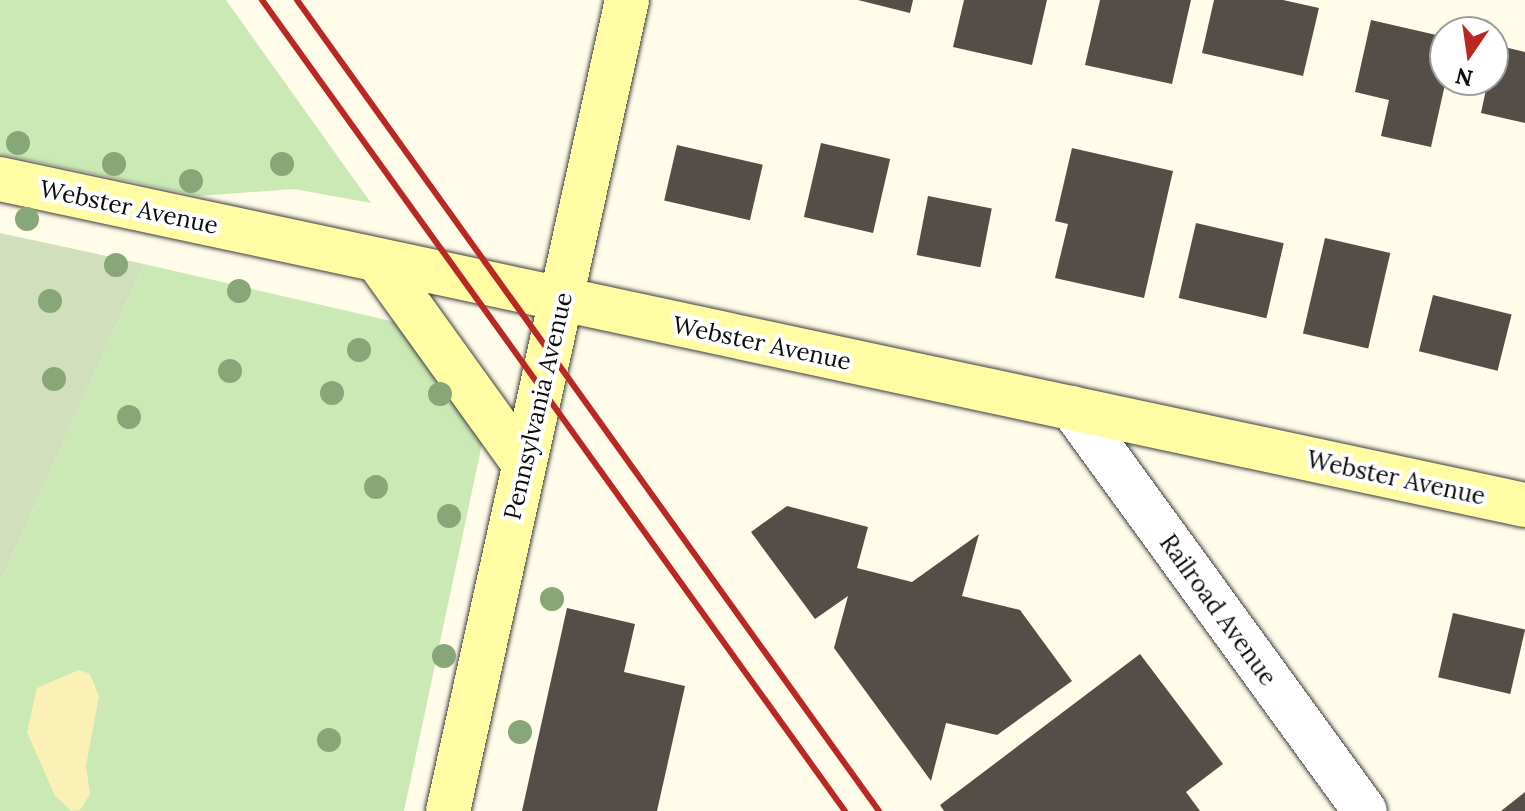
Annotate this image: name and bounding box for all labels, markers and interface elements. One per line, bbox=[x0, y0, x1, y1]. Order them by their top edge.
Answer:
north arrow bbox=[1429, 16, 1509, 96]
text: N bbox=[1453, 62, 1475, 93]
street label: Webster Avenue bbox=[37, 174, 221, 240]
street label: Pennsylvania Avenue bbox=[498, 290, 578, 522]
street label: Webster Avenue bbox=[670, 310, 854, 376]
street label: Webster Avenue bbox=[1304, 445, 1488, 511]
street label: Railroad Avenue bbox=[1154, 529, 1282, 691]

